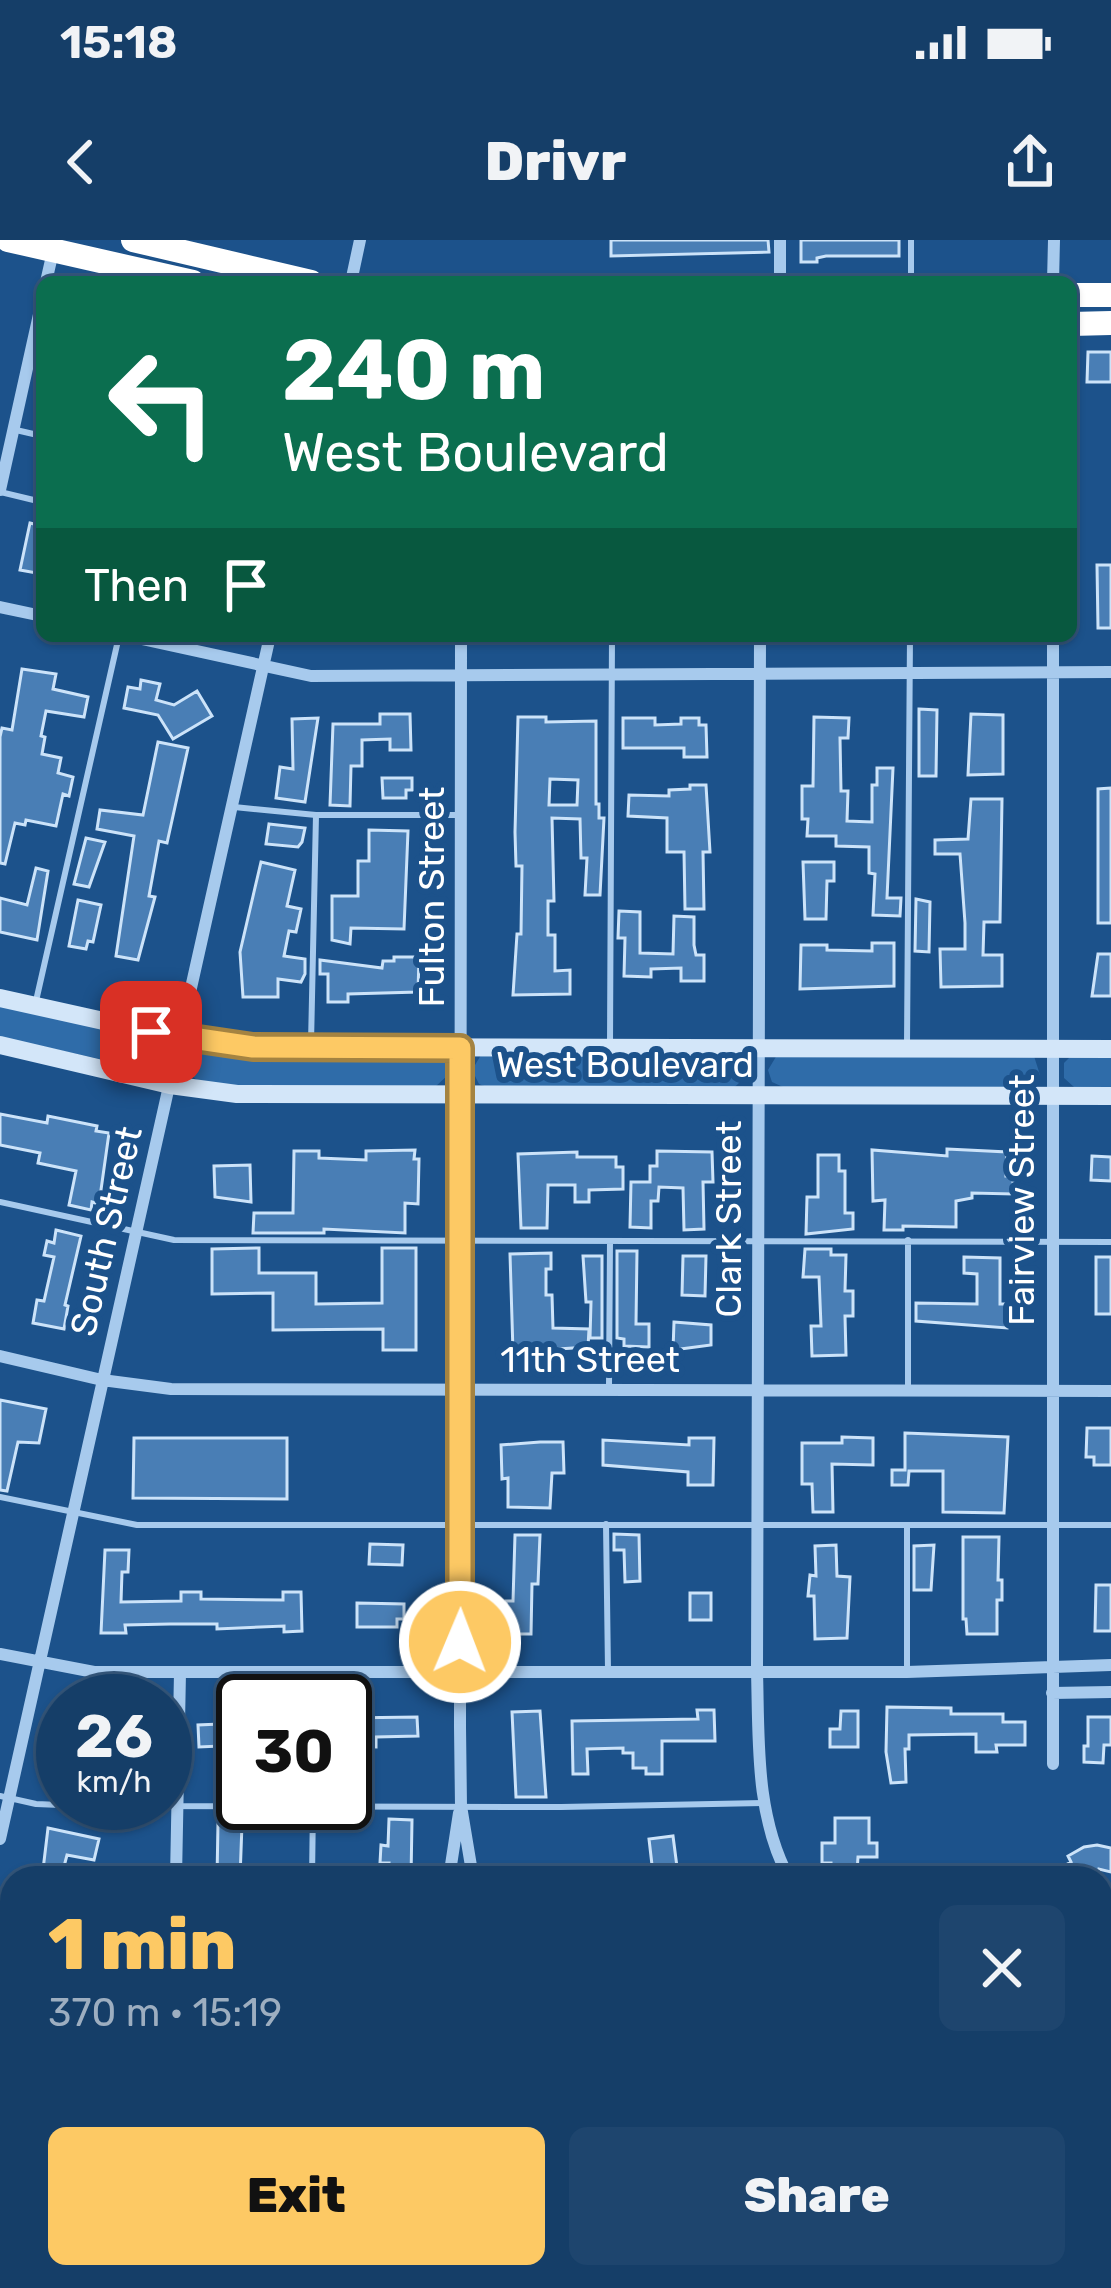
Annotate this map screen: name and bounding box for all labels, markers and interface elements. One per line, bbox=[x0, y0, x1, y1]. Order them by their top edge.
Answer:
text: 15:18 bbox=[60, 16, 177, 69]
icon: back bbox=[48, 129, 114, 195]
icon: share bbox=[997, 129, 1063, 195]
text: Drivr bbox=[485, 130, 626, 194]
text: 240 m bbox=[282, 320, 546, 420]
icon: left bbox=[84, 324, 240, 480]
text: West Boulevard bbox=[282, 421, 669, 485]
icon: arrive bbox=[213, 552, 279, 618]
text: Then bbox=[84, 559, 189, 612]
street label: Fulton Street bbox=[410, 787, 453, 1007]
pin bbox=[100, 981, 202, 1083]
icon: arrive bbox=[118, 999, 184, 1065]
street label: West Boulevard bbox=[496, 1043, 754, 1086]
street label: Fairview Street bbox=[1000, 1074, 1043, 1326]
street label: Clark Street bbox=[707, 1120, 750, 1318]
street label: South Street bbox=[61, 1122, 151, 1340]
street label: 11th Street bbox=[500, 1338, 680, 1381]
position arrow bbox=[397, 1579, 523, 1705]
speed limit sign: 30 bbox=[216, 1674, 372, 1830]
text: 26 bbox=[75, 1701, 153, 1772]
text: km/h bbox=[77, 1764, 151, 1800]
text: 1 min bbox=[48, 1902, 236, 1987]
button: close bbox=[939, 1905, 1065, 2031]
text: 370 m · 15:19 bbox=[48, 1990, 282, 2036]
button: Exit bbox=[48, 2127, 545, 2265]
button: Share bbox=[569, 2127, 1065, 2265]

